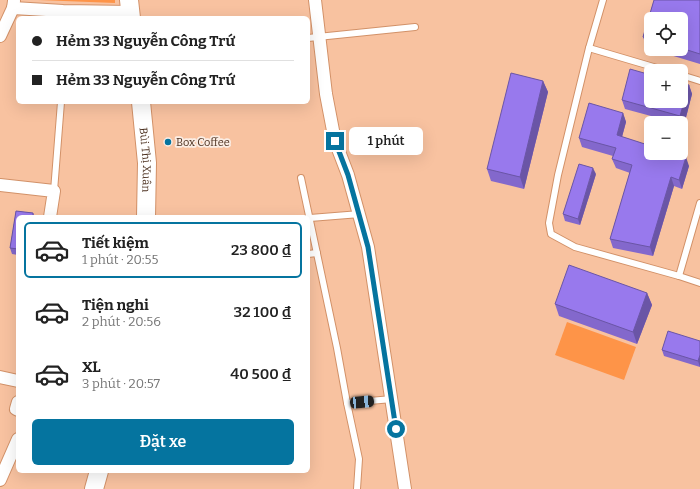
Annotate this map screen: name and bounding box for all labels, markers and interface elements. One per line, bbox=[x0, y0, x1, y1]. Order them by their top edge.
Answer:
map controls bbox=[644, 12, 688, 160]
button: locate bbox=[644, 12, 688, 56]
text: Hẻm 33 Nguyễn Công Trứ bbox=[56, 32, 235, 50]
button: + bbox=[644, 64, 688, 108]
text: Hẻm 33 Nguyễn Công Trứ bbox=[56, 71, 235, 89]
button: − bbox=[644, 116, 688, 160]
street label: Bùi Thị Xuân bbox=[137, 127, 154, 192]
callout: 1 phút bbox=[349, 127, 423, 155]
route end bbox=[326, 132, 344, 150]
text: 1 phút bbox=[367, 133, 405, 148]
place label: Box Coffee bbox=[176, 136, 230, 149]
marker: Box Coffee bbox=[163, 137, 173, 147]
icon: car bbox=[34, 232, 70, 268]
text: Tiết kiệm bbox=[82, 234, 149, 252]
text: 23 800 ₫ bbox=[231, 241, 292, 259]
text: 1 phút · 20:55 bbox=[82, 252, 158, 267]
icon: car bbox=[34, 294, 70, 330]
text: Tiện nghi bbox=[82, 296, 149, 314]
text: 32 100 ₫ bbox=[234, 303, 292, 321]
text: 2 phút · 20:56 bbox=[82, 314, 161, 329]
icon: car bbox=[34, 356, 70, 392]
text: XL bbox=[82, 358, 101, 376]
text: 40 500 ₫ bbox=[230, 365, 292, 383]
text: 3 phút · 20:57 bbox=[82, 376, 160, 391]
car bbox=[350, 395, 374, 409]
button: Đặt xe bbox=[32, 419, 294, 465]
route start bbox=[387, 420, 405, 438]

